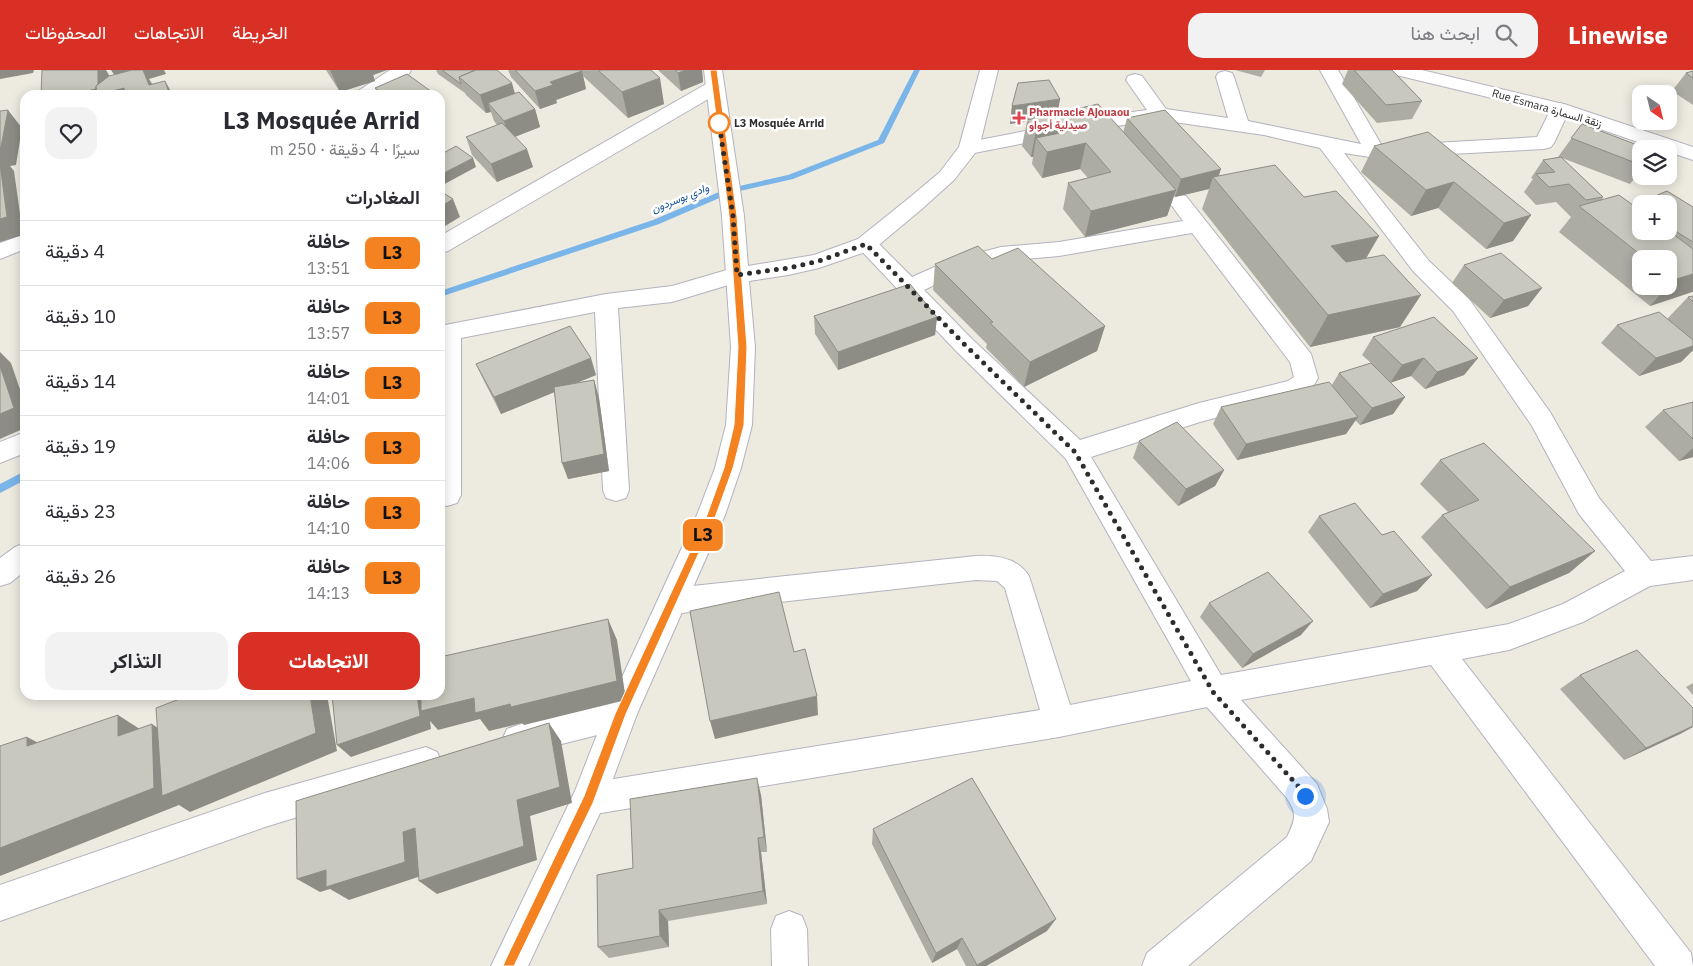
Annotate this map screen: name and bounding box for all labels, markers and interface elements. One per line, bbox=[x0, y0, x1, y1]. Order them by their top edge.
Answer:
search box bbox=[1188, 13, 1538, 58]
text: Linewise bbox=[1568, 19, 1668, 51]
text: المحفوظات bbox=[25, 21, 106, 44]
text: الاتجاهات bbox=[134, 21, 204, 44]
text: الخريطة bbox=[232, 21, 288, 44]
text: ابحث هنا bbox=[1410, 21, 1480, 45]
icon: search bbox=[1492, 21, 1520, 49]
north arrow bbox=[1632, 85, 1678, 130]
map controls bbox=[1632, 85, 1677, 295]
street label: Rue Esmara زنقة السمارة bbox=[1490, 86, 1604, 130]
text: L3 Mosquée Arrid bbox=[223, 104, 420, 136]
place label: Pharmacie Ajouaou صيدلية أجواو bbox=[1029, 105, 1130, 132]
button: heart bbox=[45, 107, 97, 159]
marker: L3 Mosquée Arrid bbox=[708, 112, 730, 134]
marker: Pharmacie Ajouaou صيدلية أجواو bbox=[1013, 112, 1025, 124]
place label: L3 Mosquée Arrid bbox=[734, 116, 824, 130]
text: سيرًا · 4 دقيقة · 250 m bbox=[270, 139, 420, 159]
button: layers bbox=[1632, 140, 1677, 185]
water label: وادي بوسردون bbox=[649, 180, 712, 218]
text: المغادرات bbox=[345, 185, 420, 209]
button: + bbox=[1632, 195, 1677, 240]
text: حافلة bbox=[307, 229, 350, 253]
text: 4 دقيقة bbox=[45, 239, 105, 263]
text: L3 bbox=[382, 241, 403, 264]
button: − bbox=[1632, 250, 1677, 295]
text: 13:51 bbox=[307, 258, 350, 278]
text: حافلة bbox=[307, 294, 350, 318]
text: 10 دقيقة bbox=[45, 304, 116, 328]
text: L3 bbox=[382, 306, 403, 329]
text: 13:57 bbox=[307, 323, 350, 343]
text: حافلة bbox=[307, 359, 350, 383]
text: 14 دقيقة bbox=[45, 369, 116, 393]
text: L3 bbox=[382, 371, 403, 394]
text: 14:01 bbox=[307, 388, 350, 408]
text: حافلة bbox=[307, 424, 350, 448]
text: 19 دقيقة bbox=[45, 434, 116, 458]
text: L3 bbox=[382, 436, 403, 459]
text: 14:06 bbox=[307, 453, 350, 473]
text: حافلة bbox=[307, 489, 350, 513]
text: 23 دقيقة bbox=[45, 499, 116, 523]
text: L3 bbox=[382, 501, 403, 524]
text: 14:10 bbox=[307, 518, 350, 538]
line badge: L3 bbox=[680, 519, 726, 551]
text: L3 bbox=[693, 523, 713, 546]
text: حافلة bbox=[307, 554, 350, 578]
text: 26 دقيقة bbox=[45, 564, 116, 588]
text: L3 bbox=[382, 566, 403, 589]
text: 14:13 bbox=[307, 583, 350, 603]
button: التذاكر bbox=[45, 632, 228, 690]
button: الاتجاهات bbox=[238, 632, 420, 690]
your location bbox=[1293, 784, 1318, 809]

